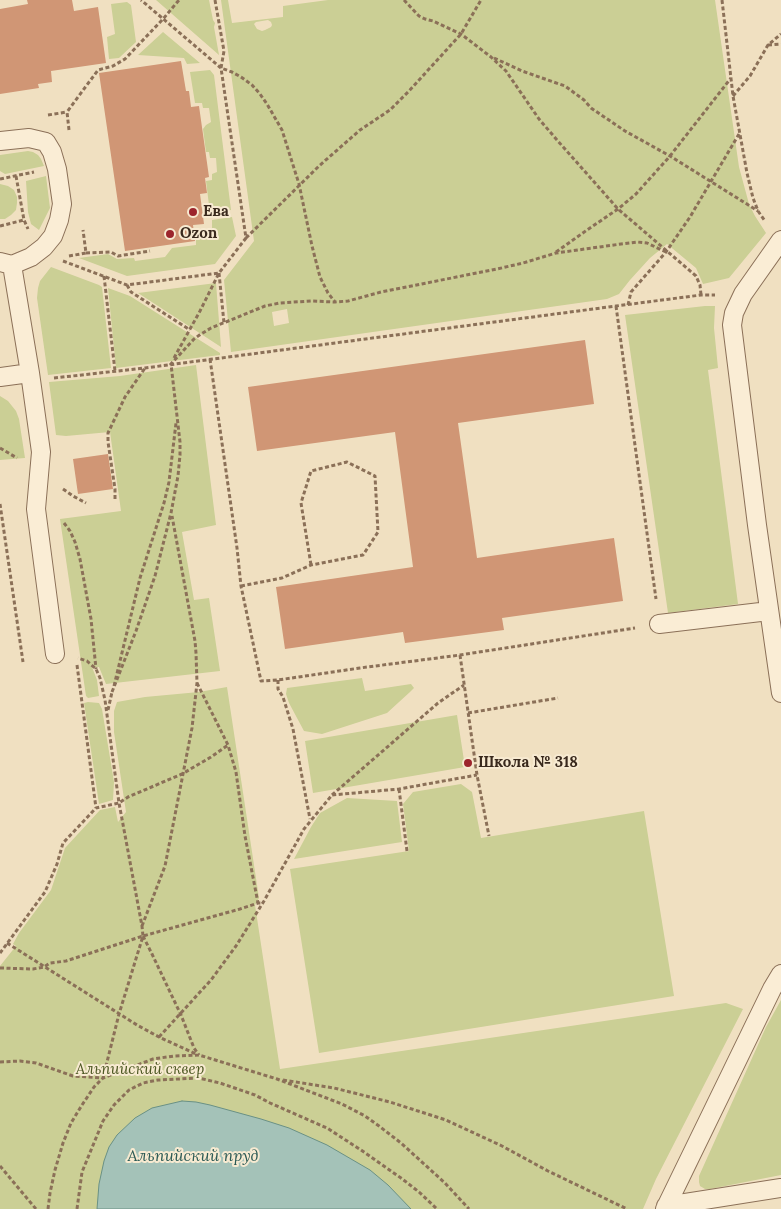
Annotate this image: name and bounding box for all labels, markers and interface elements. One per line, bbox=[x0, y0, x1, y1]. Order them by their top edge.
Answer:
place label: Ева bbox=[203, 203, 229, 221]
marker: Ева bbox=[187, 206, 199, 218]
place label: Ozon bbox=[180, 225, 217, 243]
marker: Ozon bbox=[164, 228, 176, 240]
place label: Школа № 318 bbox=[478, 754, 578, 772]
marker: Школа № 318 bbox=[462, 757, 474, 769]
park label: Альпийский сквер bbox=[76, 1061, 204, 1079]
water label: Альпийский пруд bbox=[127, 1146, 259, 1166]

